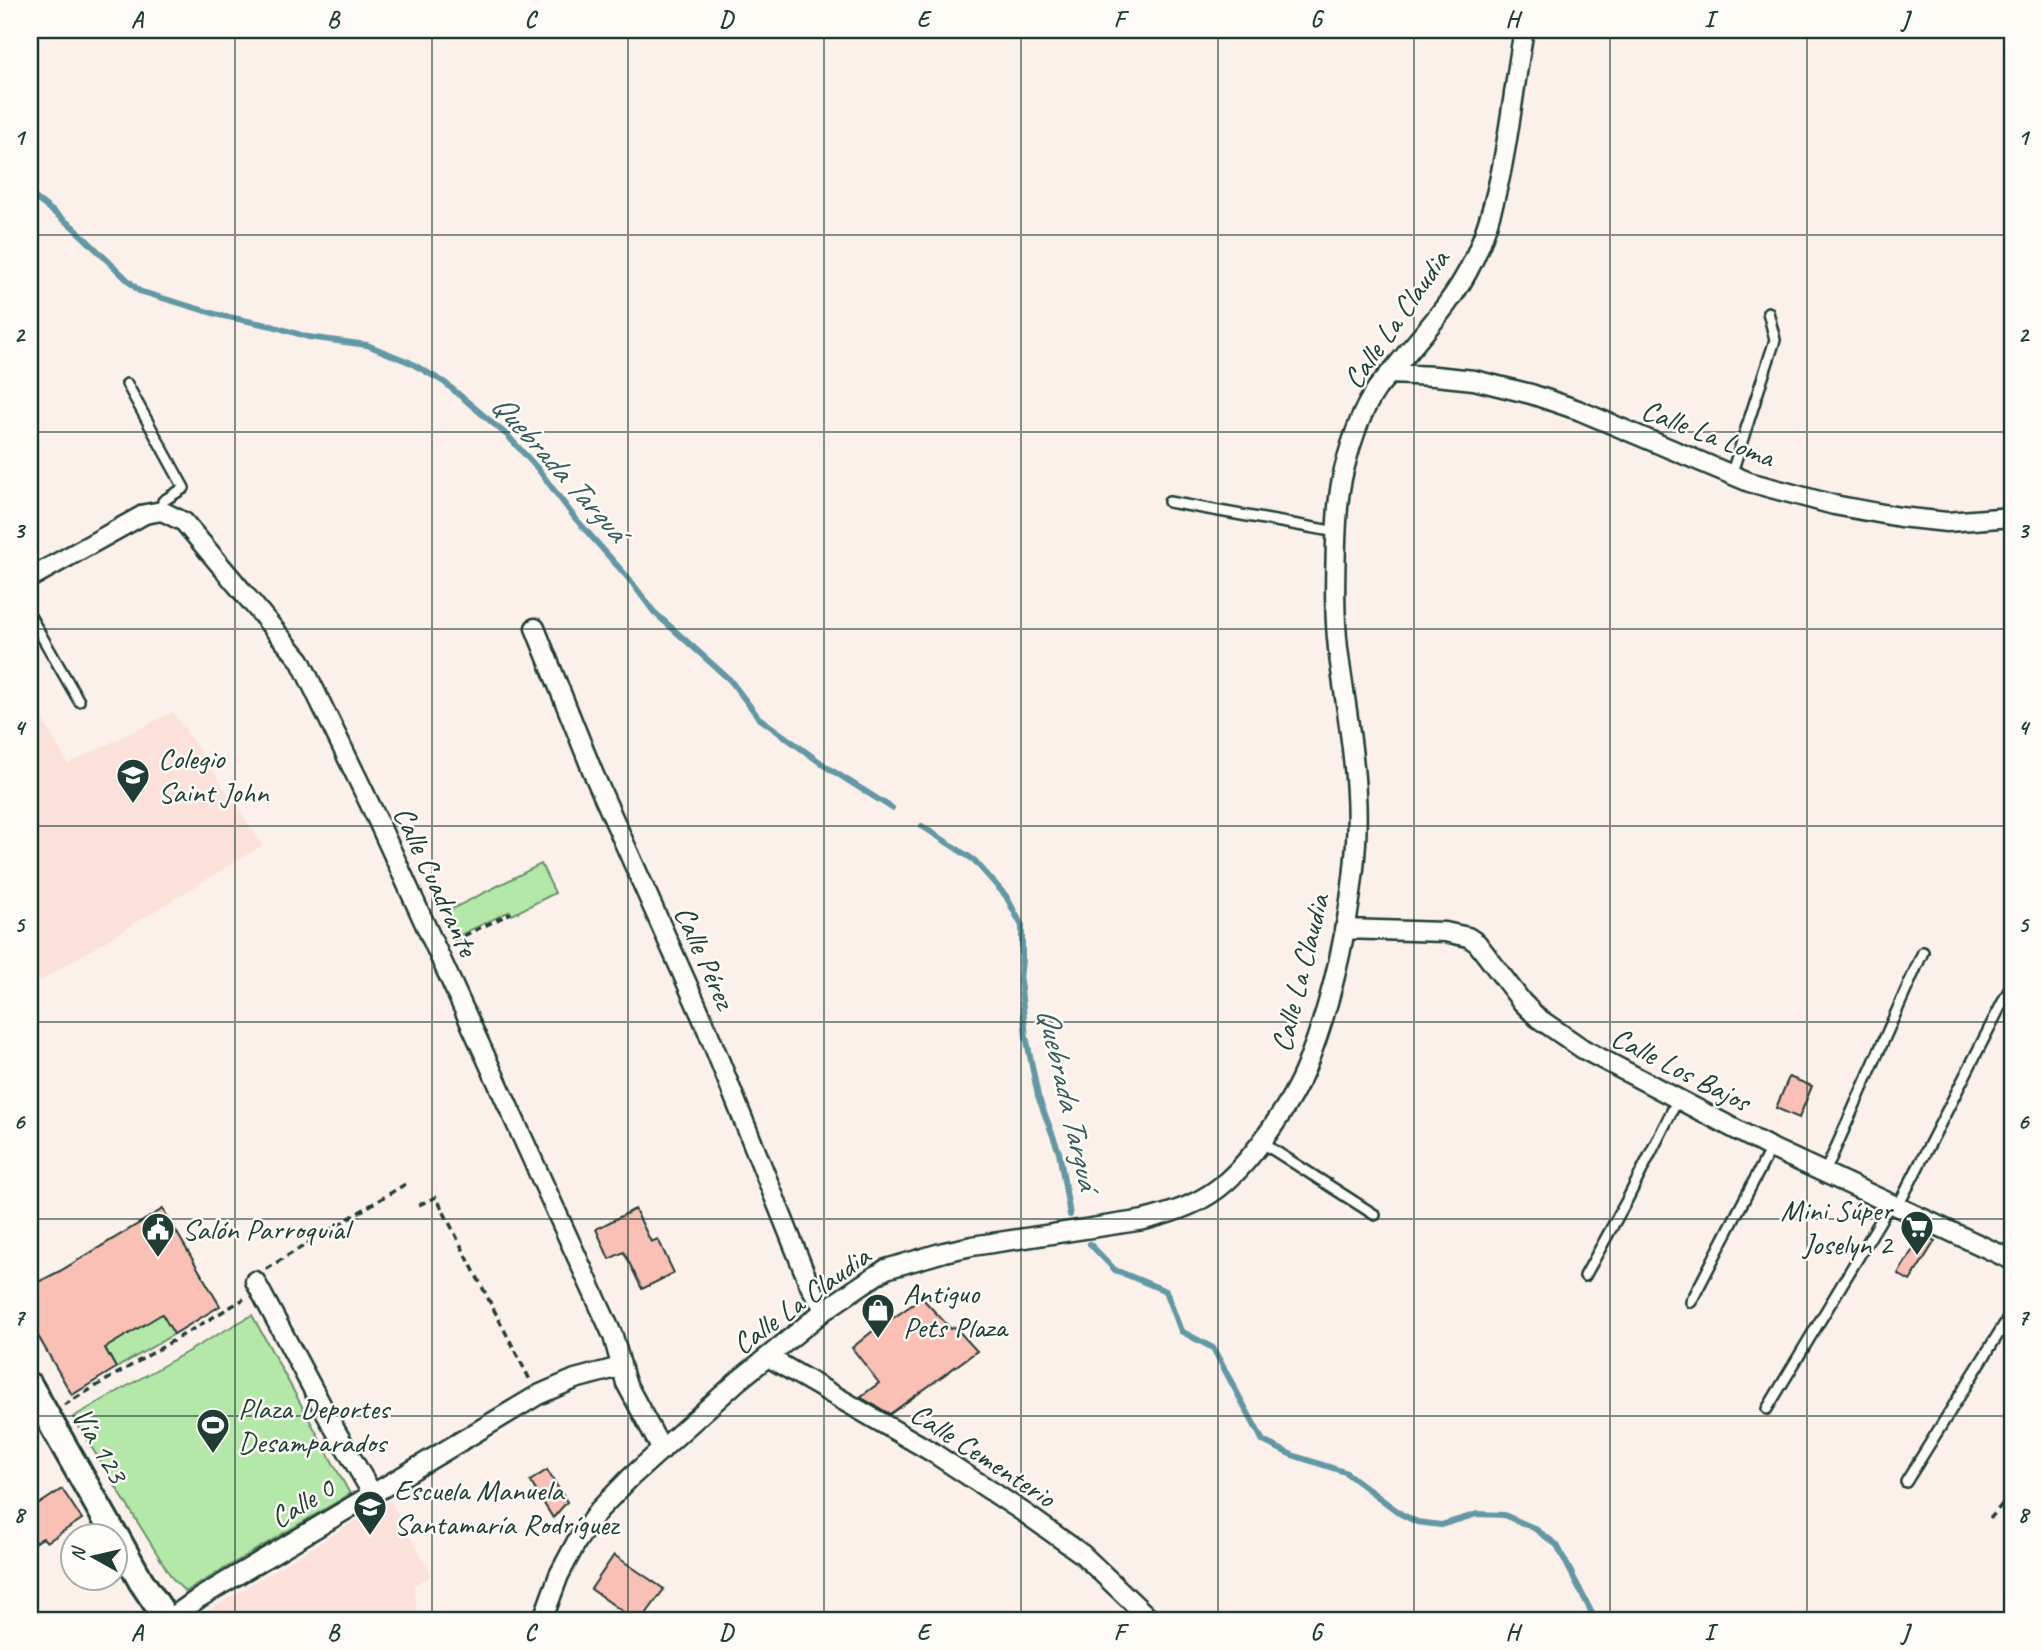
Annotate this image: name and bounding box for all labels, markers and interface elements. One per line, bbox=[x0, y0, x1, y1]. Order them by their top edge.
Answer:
text: A bbox=[131, 5, 145, 34]
text: B bbox=[327, 5, 341, 34]
text: C bbox=[525, 5, 539, 34]
text: D bbox=[719, 5, 735, 34]
text: E bbox=[917, 5, 933, 34]
text: F bbox=[1114, 5, 1130, 34]
text: G bbox=[1310, 5, 1325, 34]
text: H bbox=[1505, 5, 1523, 34]
text: I bbox=[1704, 5, 1719, 34]
text: J bbox=[1899, 5, 1912, 34]
text: 1 bbox=[14, 123, 27, 152]
text: 1 bbox=[2018, 123, 2031, 152]
street label: Calle La Claudia bbox=[1334, 241, 1459, 396]
text: 2 bbox=[14, 320, 27, 349]
text: 2 bbox=[2018, 320, 2031, 349]
water label: Quebrada Targuá bbox=[483, 385, 641, 555]
street label: Calle La Loma bbox=[1636, 390, 1782, 476]
text: 3 bbox=[14, 516, 27, 545]
text: 3 bbox=[2018, 516, 2031, 545]
text: 4 bbox=[14, 713, 27, 742]
text: 4 bbox=[2018, 713, 2031, 742]
place label: Colegio Saint John bbox=[158, 739, 270, 811]
school or university icon: Colegio Saint John bbox=[114, 756, 152, 805]
street label: Calle Cuadrante bbox=[385, 800, 488, 964]
street label: Calle La Claudia bbox=[1262, 888, 1338, 1056]
street label: Calle Pérez bbox=[666, 900, 745, 1017]
text: 5 bbox=[14, 910, 26, 939]
text: 5 bbox=[2018, 910, 2030, 939]
water label: Quebrada Targuá bbox=[1028, 1003, 1111, 1200]
street label: Calle Los Bajos bbox=[1605, 1018, 1759, 1121]
text: 6 bbox=[14, 1107, 27, 1136]
text: 6 bbox=[2018, 1107, 2031, 1136]
place label: Mini Súper Joselyn 2 bbox=[1781, 1191, 1894, 1263]
supermarket icon: Mini Súper Joselyn 2 bbox=[1898, 1208, 1936, 1257]
public building icon: Salón Parroquial bbox=[139, 1210, 177, 1259]
place label: Salón Parroquial bbox=[182, 1210, 354, 1248]
street label: Calle La Claudia bbox=[725, 1236, 879, 1363]
place label: Antiguo Pets Plaza bbox=[903, 1274, 1009, 1346]
shop icon: Antiguo Pets Plaza bbox=[859, 1291, 897, 1340]
text: 7 bbox=[14, 1303, 27, 1332]
text: 7 bbox=[2018, 1303, 2031, 1332]
place label: Plaza Deportes Desamparados bbox=[238, 1389, 392, 1461]
street label: Calle Cementerio bbox=[903, 1394, 1064, 1517]
street label: Vía 123 bbox=[63, 1400, 138, 1492]
sports icon: Plaza Deportes Desamparados bbox=[194, 1406, 232, 1455]
street label: Calle 0 bbox=[263, 1468, 343, 1537]
place label: Escuela Manuela Santamaría Rodríguez bbox=[394, 1471, 621, 1543]
school or university icon: Escuela Manuela Santamaría Rodríguez bbox=[351, 1488, 389, 1537]
text: 8 bbox=[14, 1500, 27, 1529]
text: 8 bbox=[2018, 1500, 2031, 1529]
north arrow bbox=[60, 1522, 130, 1592]
text: N bbox=[65, 1544, 91, 1562]
text: A bbox=[131, 1618, 145, 1647]
text: B bbox=[327, 1618, 341, 1647]
text: C bbox=[525, 1618, 539, 1647]
text: D bbox=[719, 1618, 735, 1647]
text: E bbox=[917, 1618, 933, 1647]
text: F bbox=[1114, 1618, 1130, 1647]
text: G bbox=[1310, 1618, 1325, 1647]
text: H bbox=[1505, 1618, 1523, 1647]
text: I bbox=[1704, 1618, 1719, 1647]
text: J bbox=[1899, 1618, 1912, 1647]

